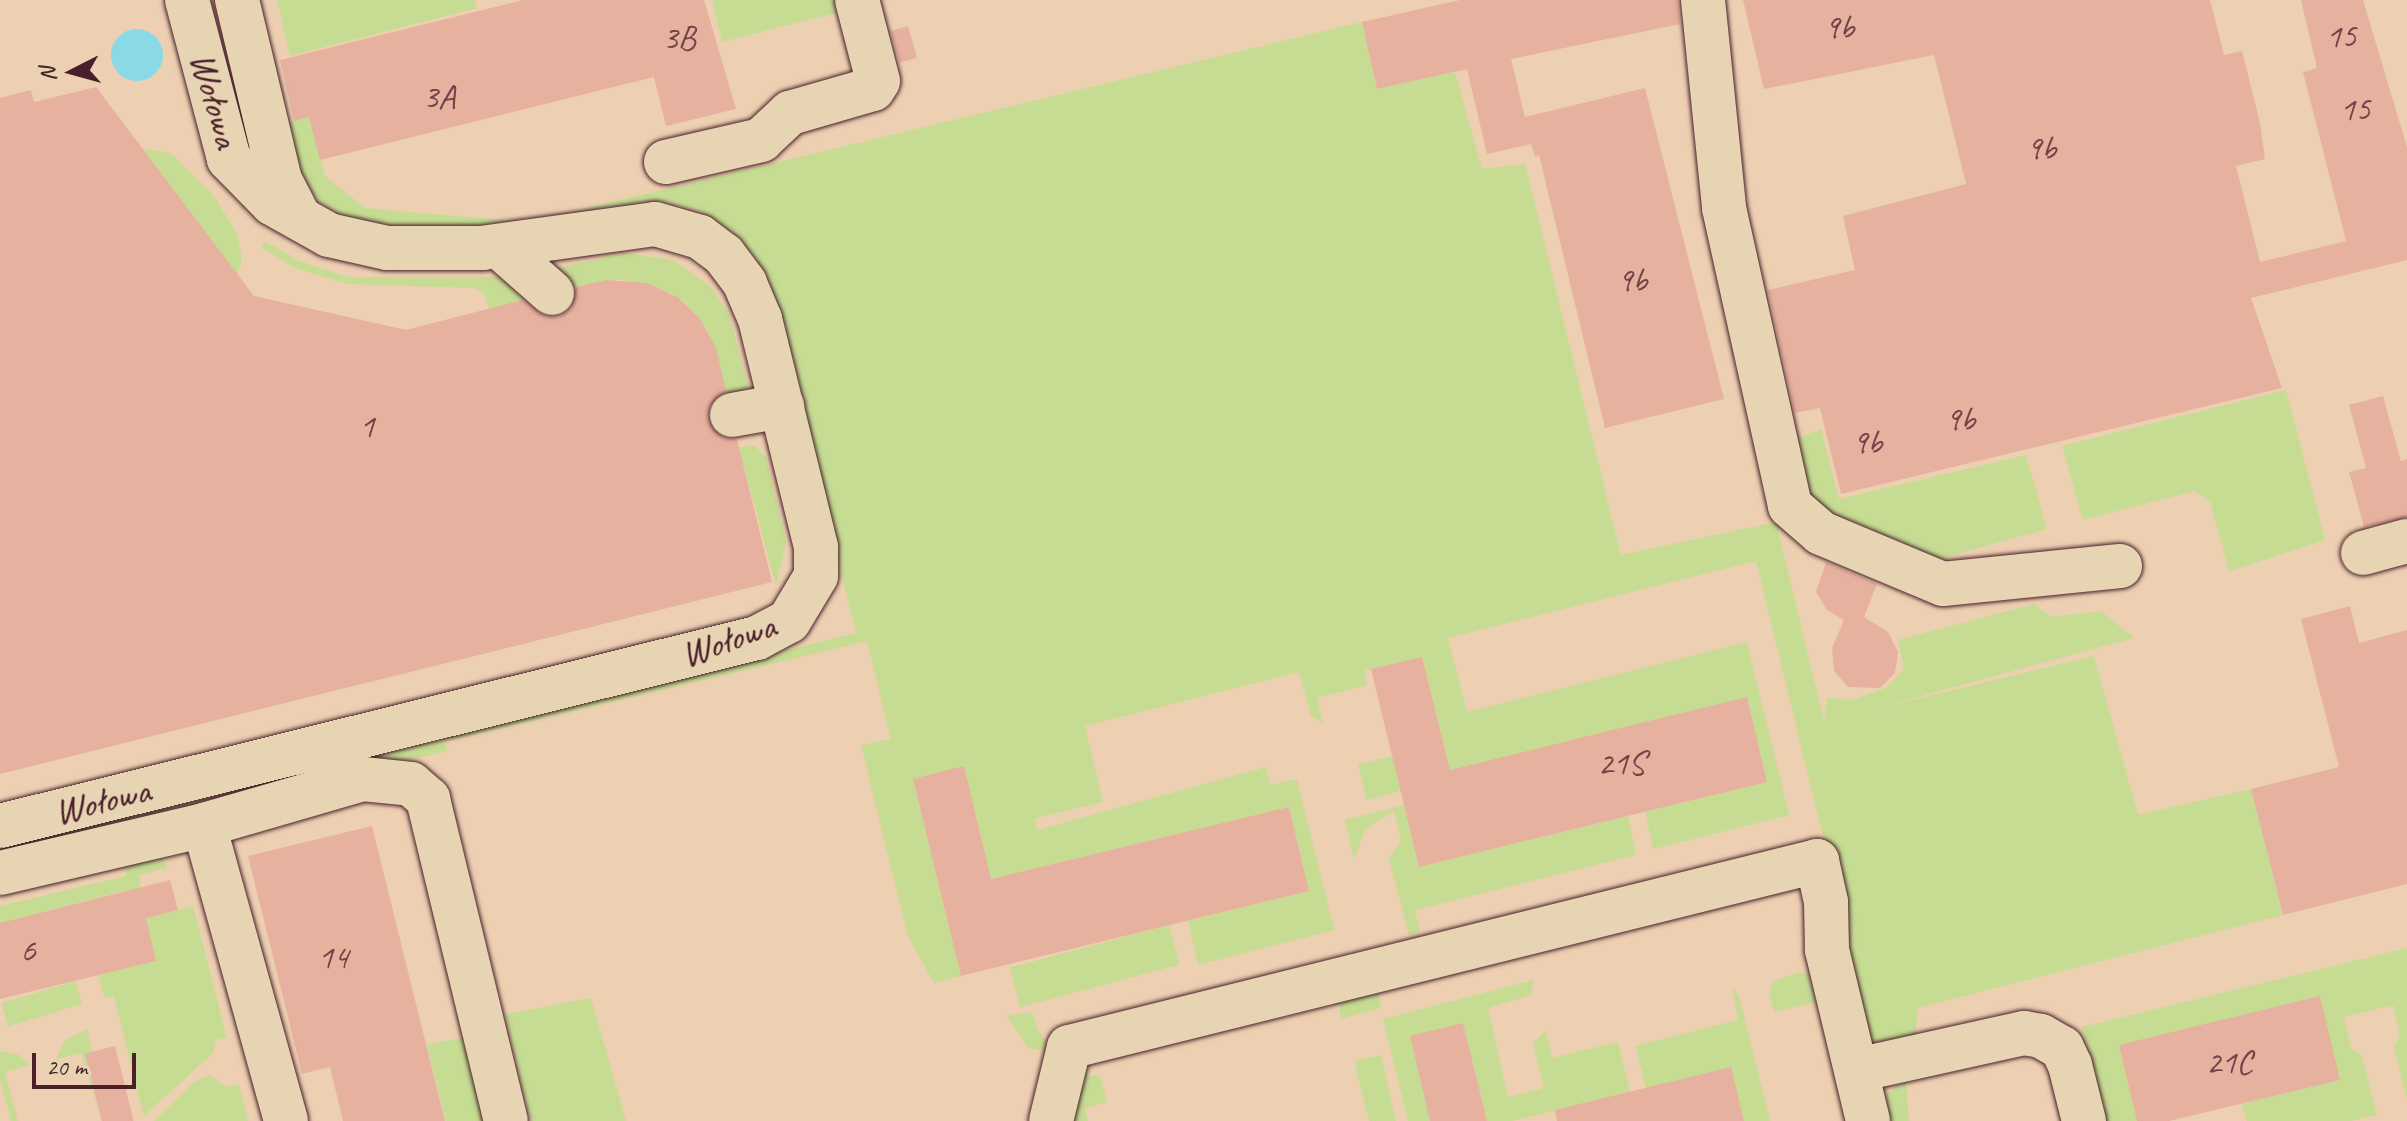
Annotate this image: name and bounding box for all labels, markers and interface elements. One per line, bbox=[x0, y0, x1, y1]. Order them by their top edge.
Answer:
house number: 9b bbox=[1824, 7, 1854, 47]
house number: 15 bbox=[2326, 16, 2356, 56]
house number: 3B bbox=[663, 18, 695, 58]
north arrow bbox=[32, 32, 112, 112]
street label: Wołowa bbox=[180, 47, 250, 153]
text: N bbox=[33, 66, 63, 83]
house number: 3A bbox=[423, 77, 455, 117]
house number: 15 bbox=[2340, 89, 2370, 129]
house number: 9b bbox=[2026, 128, 2056, 168]
house number: 9b bbox=[1617, 260, 1647, 300]
house number: 9b bbox=[1945, 399, 1975, 439]
house number: 1 bbox=[359, 406, 375, 446]
house number: 9b bbox=[1852, 422, 1882, 462]
street label: Wołowa bbox=[675, 603, 781, 677]
house number: 21S bbox=[1597, 743, 1645, 783]
street label: Wołowa bbox=[49, 767, 155, 835]
house number: 6 bbox=[20, 930, 36, 970]
house number: 14 bbox=[318, 937, 348, 977]
scale bar bbox=[36, 1037, 140, 1087]
house number: 21C bbox=[2206, 1042, 2252, 1082]
text: 20 m bbox=[46, 1052, 87, 1082]

